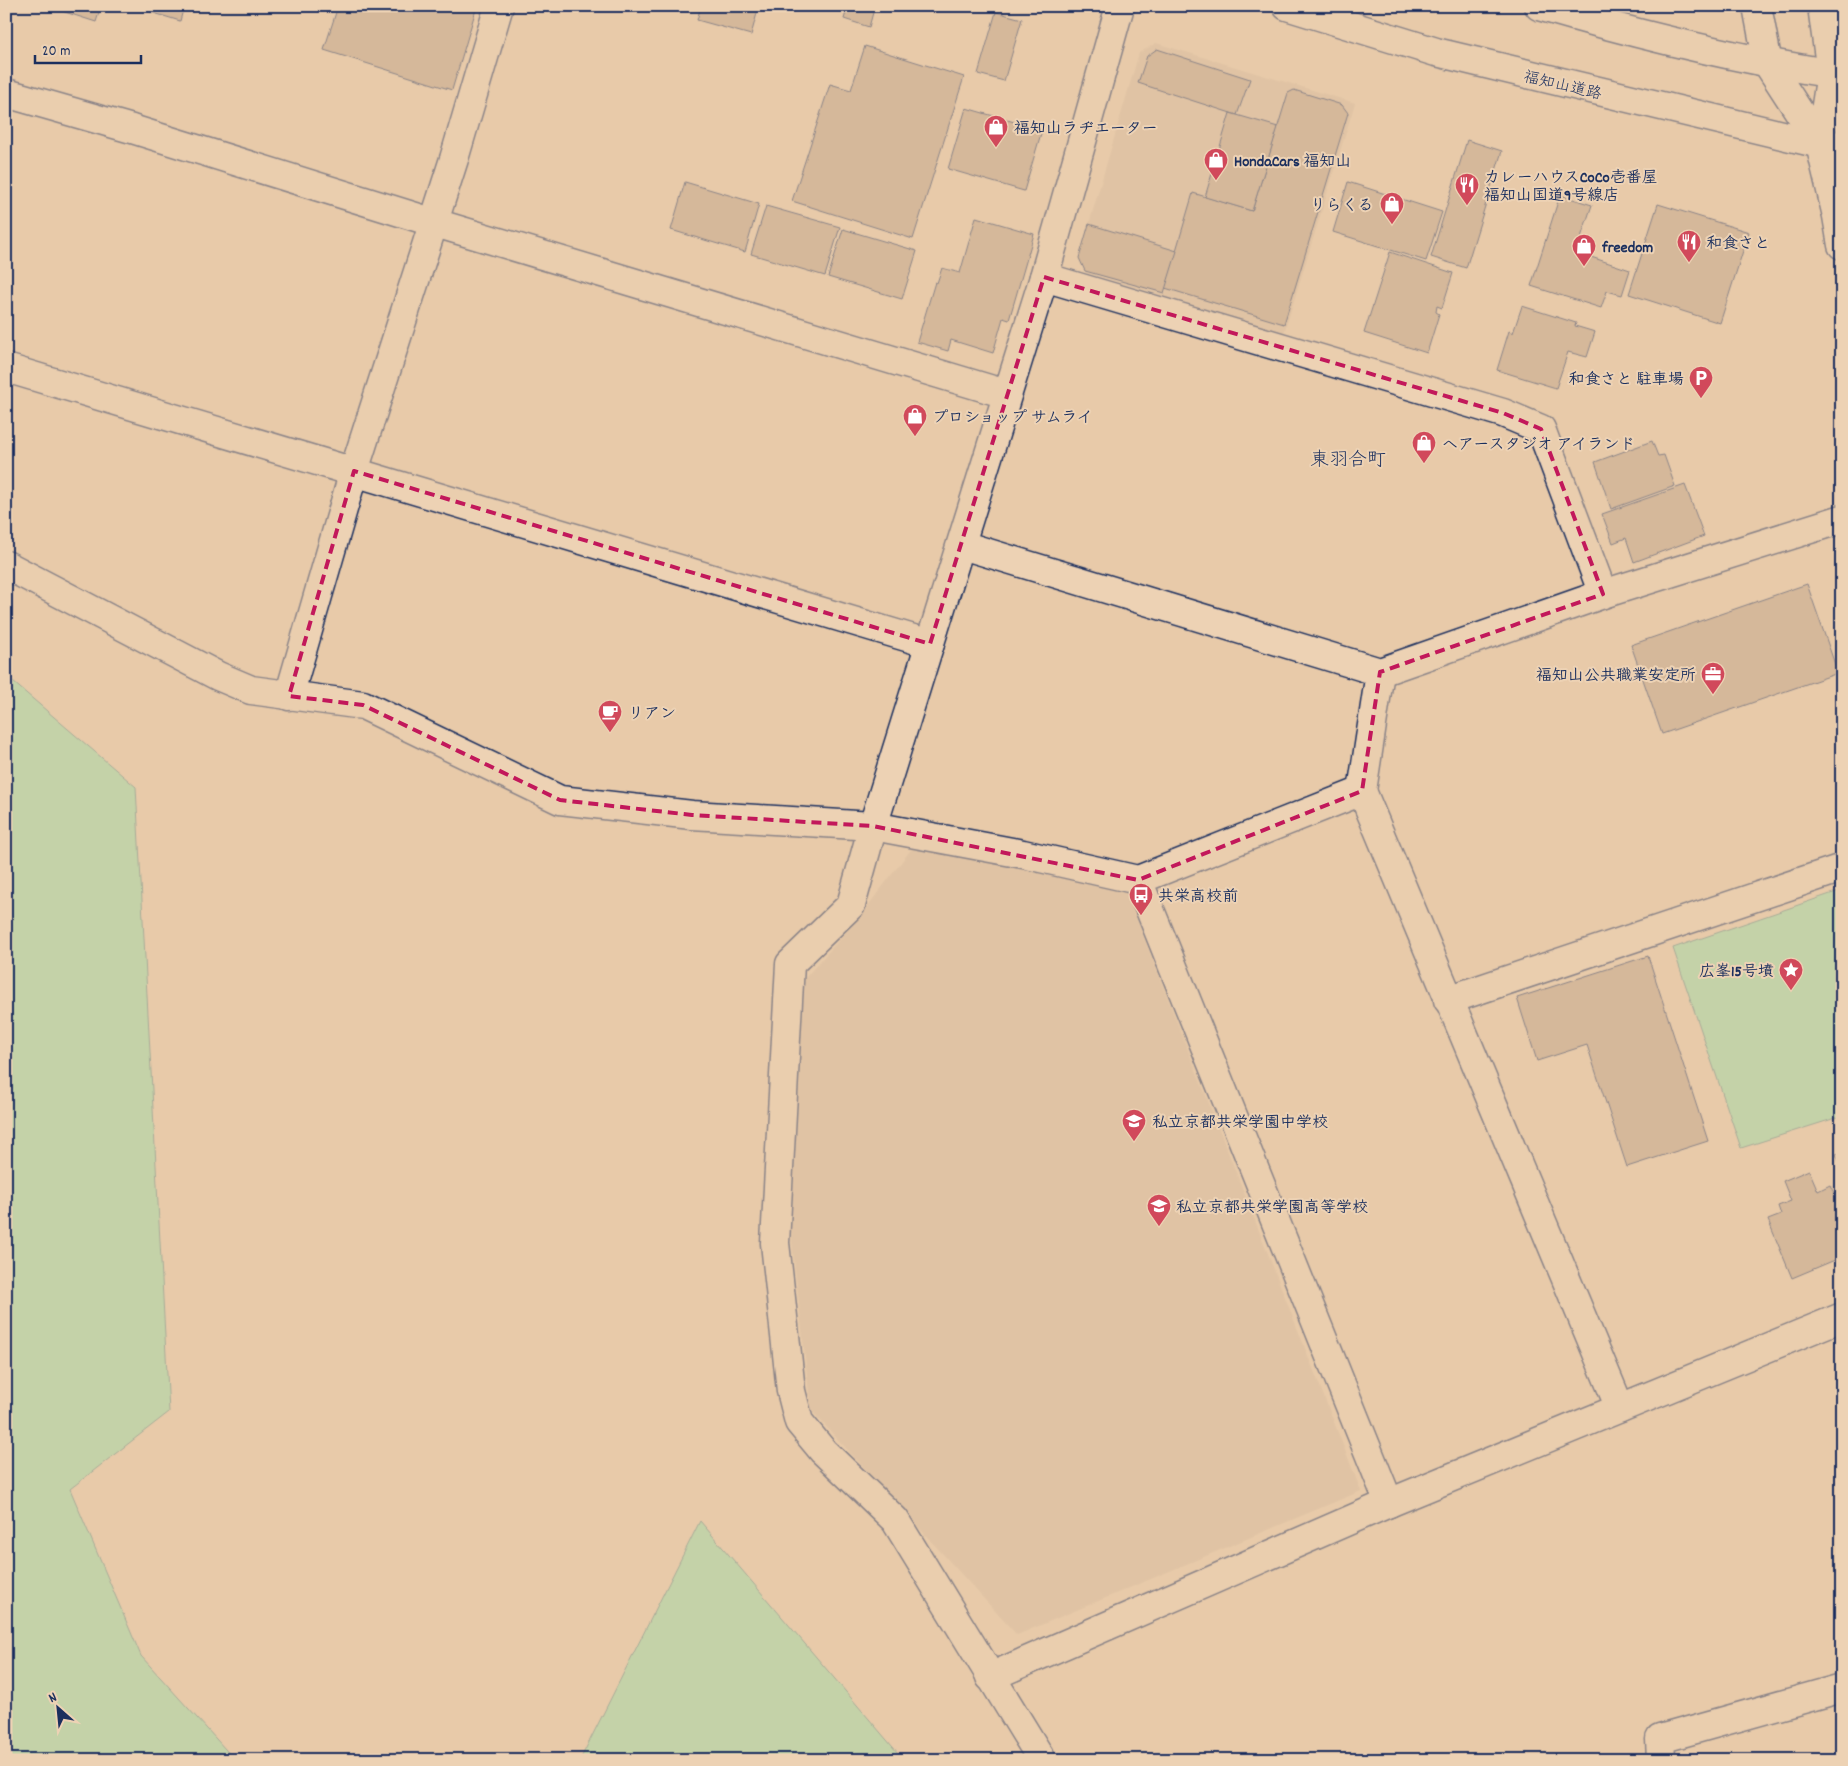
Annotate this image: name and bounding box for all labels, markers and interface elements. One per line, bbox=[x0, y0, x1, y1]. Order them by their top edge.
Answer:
scale bar bbox=[35, 32, 141, 64]
text: 20 m bbox=[42, 41, 70, 63]
street label: 福知山道路 bbox=[1521, 66, 1604, 107]
shop icon: 福知山ラヂエーター bbox=[983, 114, 1009, 148]
place label: 福知山ラヂエーター bbox=[1014, 118, 1158, 141]
shop icon: HondaCars 福知山 bbox=[1203, 147, 1229, 181]
place label: HondaCars 福知山 bbox=[1234, 151, 1351, 174]
place label: カレーハウスCoCo壱番屋 福知山国道9号線店 bbox=[1484, 167, 1658, 208]
restaurant icon: カレーハウスCoCo壱番屋 福知山国道9号線店 bbox=[1454, 172, 1480, 206]
shop icon: りらくる bbox=[1379, 191, 1405, 225]
place label: りらくる bbox=[1310, 195, 1374, 218]
restaurant icon: 和食さと bbox=[1676, 229, 1702, 263]
shop icon: freedom bbox=[1571, 233, 1597, 267]
place label: 和食さと bbox=[1706, 233, 1770, 256]
place label: freedom bbox=[1601, 237, 1653, 260]
parking icon: 和食さと 駐車場 bbox=[1688, 365, 1714, 399]
place label: 和食さと 駐車場 bbox=[1568, 369, 1684, 392]
shop icon: プロショップ サムライ bbox=[902, 403, 928, 437]
place label: プロショップ サムライ bbox=[932, 407, 1093, 430]
shop icon: ヘアースタジオ アイランド bbox=[1411, 430, 1437, 464]
place label: ヘアースタジオ アイランド bbox=[1442, 434, 1635, 457]
district label: 東羽合町 bbox=[1310, 448, 1386, 475]
office icon: 福知山公共職業安定所 bbox=[1700, 661, 1726, 695]
place label: 福知山公共職業安定所 bbox=[1536, 665, 1696, 688]
cafe icon: リアン bbox=[597, 699, 623, 733]
place label: リアン bbox=[628, 703, 676, 726]
bus stop icon: 共栄高校前 bbox=[1128, 882, 1154, 916]
place label: 共栄高校前 bbox=[1158, 886, 1238, 909]
place icon: 広峯15号墳 bbox=[1778, 957, 1804, 991]
place label: 広峯15号墳 bbox=[1699, 961, 1774, 984]
school or university icon: 私立京都共栄学園中学校 bbox=[1121, 1108, 1147, 1142]
place label: 私立京都共栄学園中学校 bbox=[1152, 1112, 1328, 1135]
school or university icon: 私立京都共栄学園高等学校 bbox=[1146, 1193, 1172, 1227]
place label: 私立京都共栄学園高等学校 bbox=[1176, 1197, 1368, 1220]
north arrow bbox=[32, 1684, 82, 1734]
text: N bbox=[45, 1688, 61, 1709]

